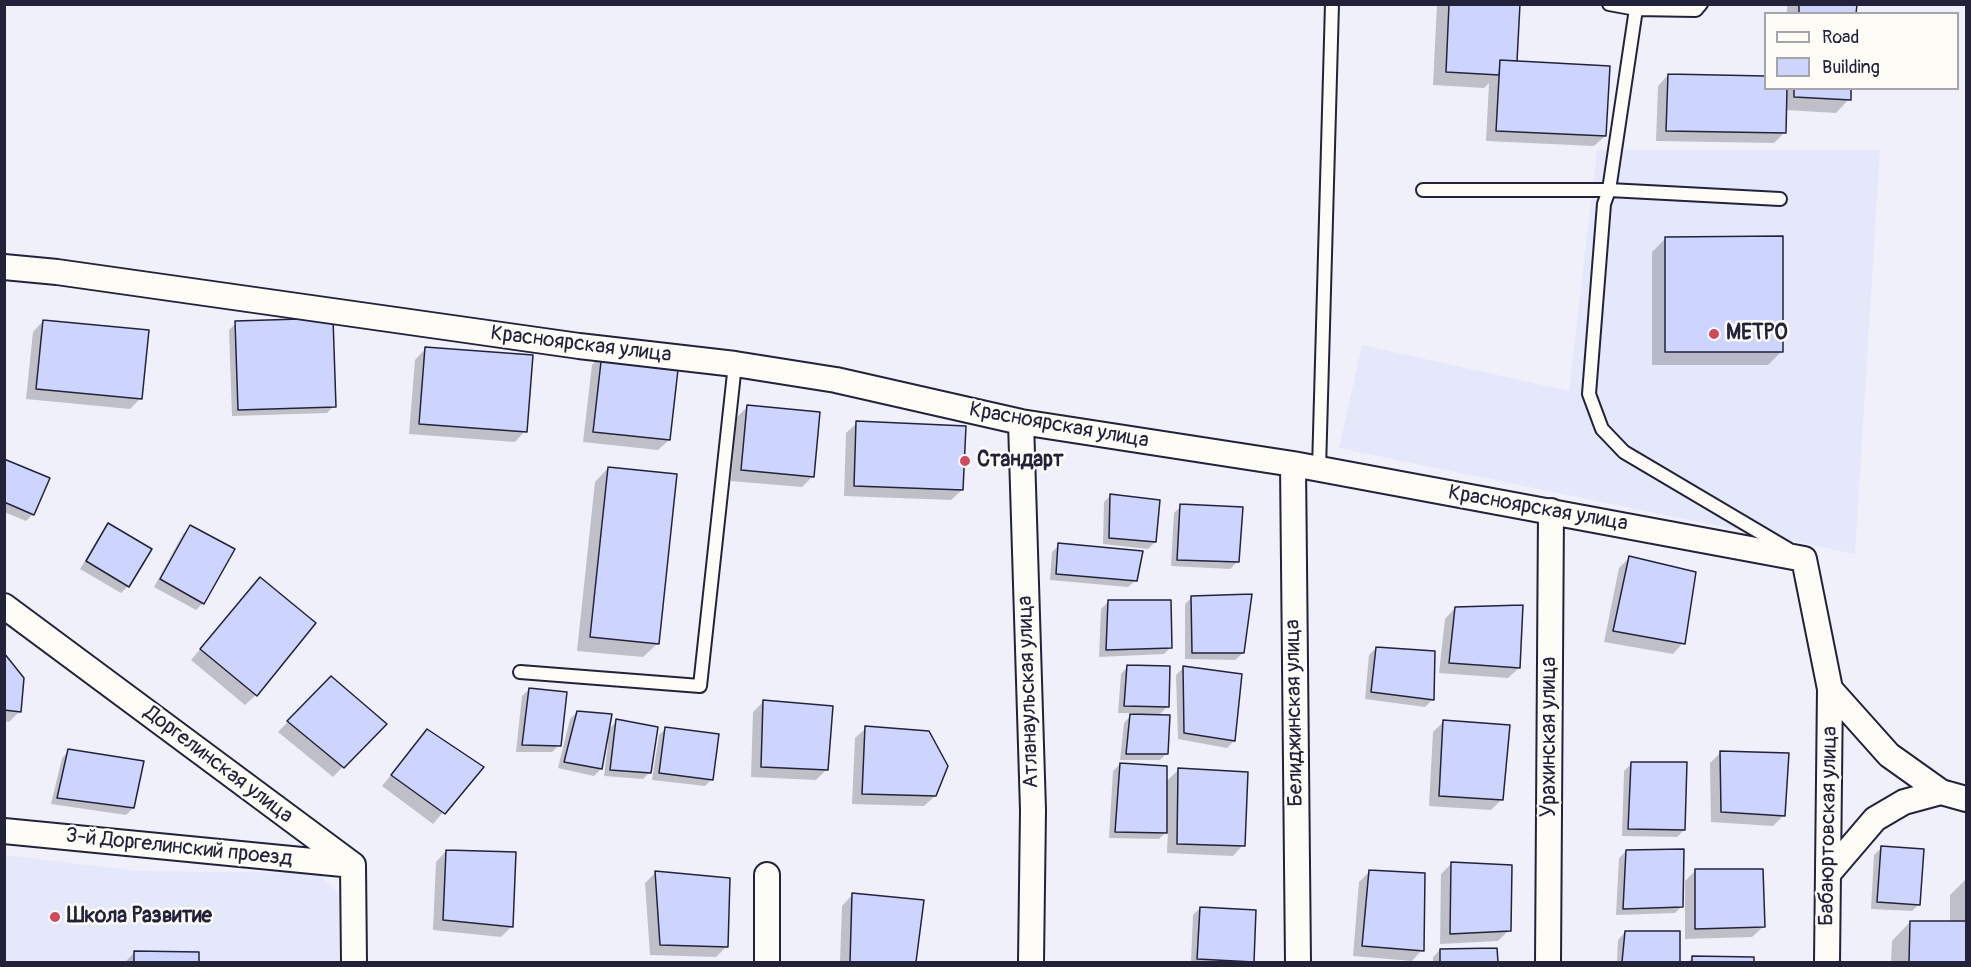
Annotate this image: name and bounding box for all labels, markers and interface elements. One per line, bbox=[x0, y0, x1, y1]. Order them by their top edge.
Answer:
legend bbox=[1764, 12, 1959, 90]
text: Road bbox=[1822, 26, 1859, 49]
text: Building bbox=[1822, 56, 1880, 79]
street label: Красноярская улица bbox=[489, 321, 673, 369]
place label: МЕТРО bbox=[1726, 321, 1787, 347]
marker: МЕТРО bbox=[1707, 327, 1721, 341]
street label: Красноярская улица bbox=[967, 398, 1151, 454]
place label: Стандарт bbox=[977, 448, 1064, 474]
marker: Стандарт bbox=[958, 454, 972, 468]
street label: Красноярская улица bbox=[1446, 481, 1630, 537]
street label: Атланаульская улица bbox=[1013, 595, 1045, 789]
street label: Белиджинская улица bbox=[1281, 619, 1309, 807]
street label: Урахинская улица bbox=[1537, 657, 1563, 817]
street label: Доргелинская улица bbox=[138, 701, 298, 829]
street label: Бабаюртовская улица bbox=[1815, 726, 1843, 926]
street label: 3-й Доргелинский проезд bbox=[64, 824, 294, 872]
place label: Школа Развитие bbox=[67, 904, 212, 930]
marker: Школа Развитие bbox=[48, 910, 62, 924]

